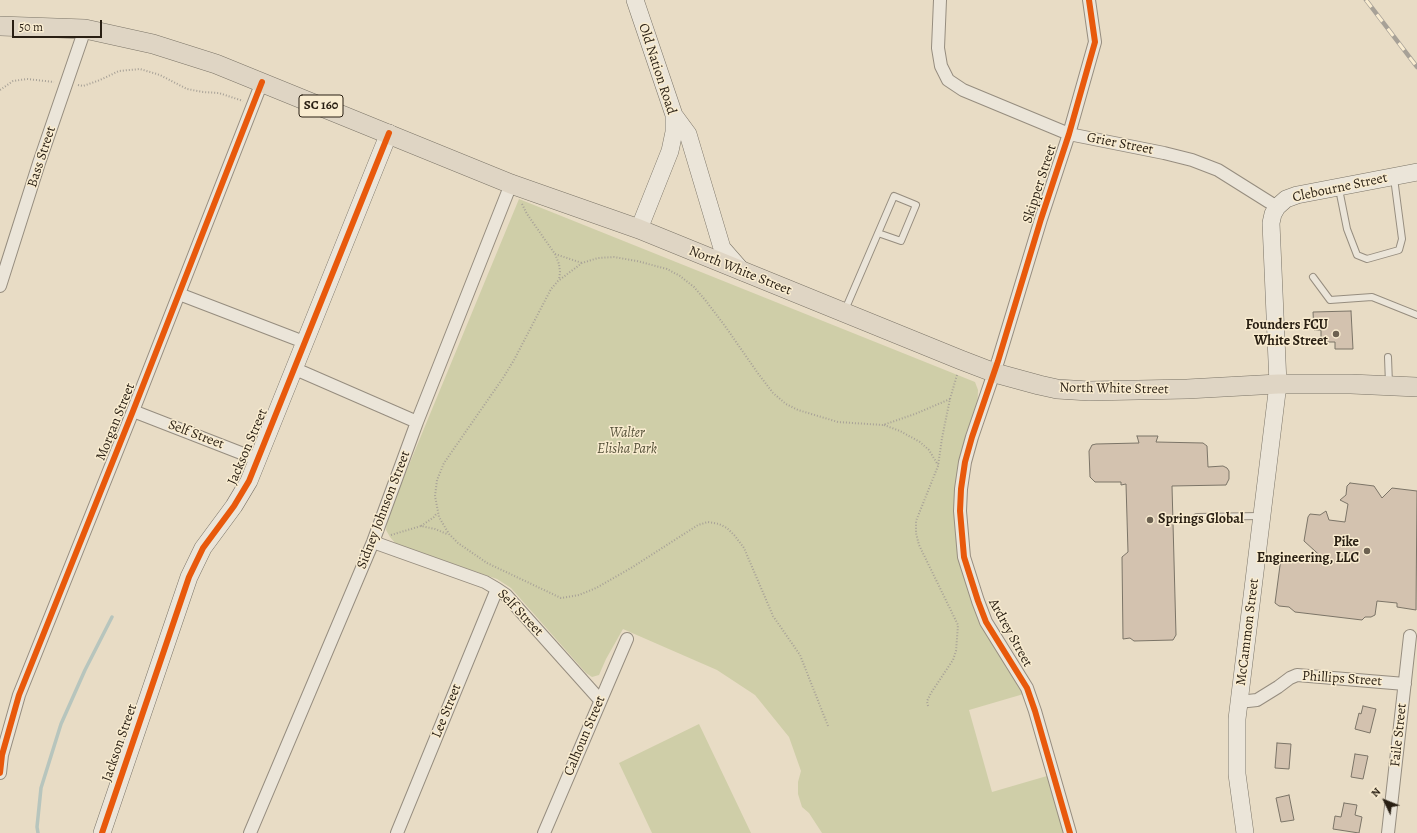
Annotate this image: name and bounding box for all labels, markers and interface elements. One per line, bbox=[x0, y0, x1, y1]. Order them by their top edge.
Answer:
scale bar bbox=[14, 12, 104, 38]
text: 50 m bbox=[19, 19, 43, 35]
street label: Old Nation Road bbox=[634, 21, 680, 117]
road number: SC 160 bbox=[299, 95, 343, 117]
street label: Bass Street bbox=[24, 124, 60, 190]
street label: Grier Street bbox=[1085, 129, 1155, 159]
street label: Skipper Street bbox=[1019, 143, 1061, 225]
street label: Clebourne Street bbox=[1291, 170, 1389, 206]
street label: North White Street bbox=[686, 243, 794, 299]
place label: Founders FCU White Street bbox=[1245, 318, 1328, 350]
marker: Founders FCU White Street bbox=[1331, 329, 1341, 339]
street label: North White Street bbox=[1059, 380, 1169, 398]
street label: Morgan Street bbox=[93, 381, 139, 463]
street label: Jackson Street bbox=[224, 406, 272, 488]
street label: Self Street bbox=[166, 417, 226, 453]
park label: Walter Elisha Park bbox=[597, 426, 657, 458]
street label: Sidney Johnson Street bbox=[354, 448, 414, 572]
place label: Springs Global bbox=[1158, 512, 1244, 528]
marker: Springs Global bbox=[1145, 515, 1155, 525]
place label: Pike Engineering, LLC bbox=[1257, 535, 1359, 568]
marker: Pike Engineering, LLC bbox=[1362, 546, 1372, 556]
street label: McCammon Street bbox=[1233, 577, 1263, 687]
street label: Self Street bbox=[494, 586, 546, 640]
street label: Ardrey Street bbox=[984, 596, 1036, 670]
street label: Phillips Street bbox=[1301, 668, 1383, 690]
street label: Lee Street bbox=[429, 682, 465, 740]
street label: Calhoun Street bbox=[561, 693, 609, 779]
street label: Jackson Street bbox=[99, 702, 141, 784]
street label: Faile Street bbox=[1387, 702, 1411, 768]
north arrow bbox=[1365, 781, 1405, 821]
text: N bbox=[1368, 784, 1384, 801]

